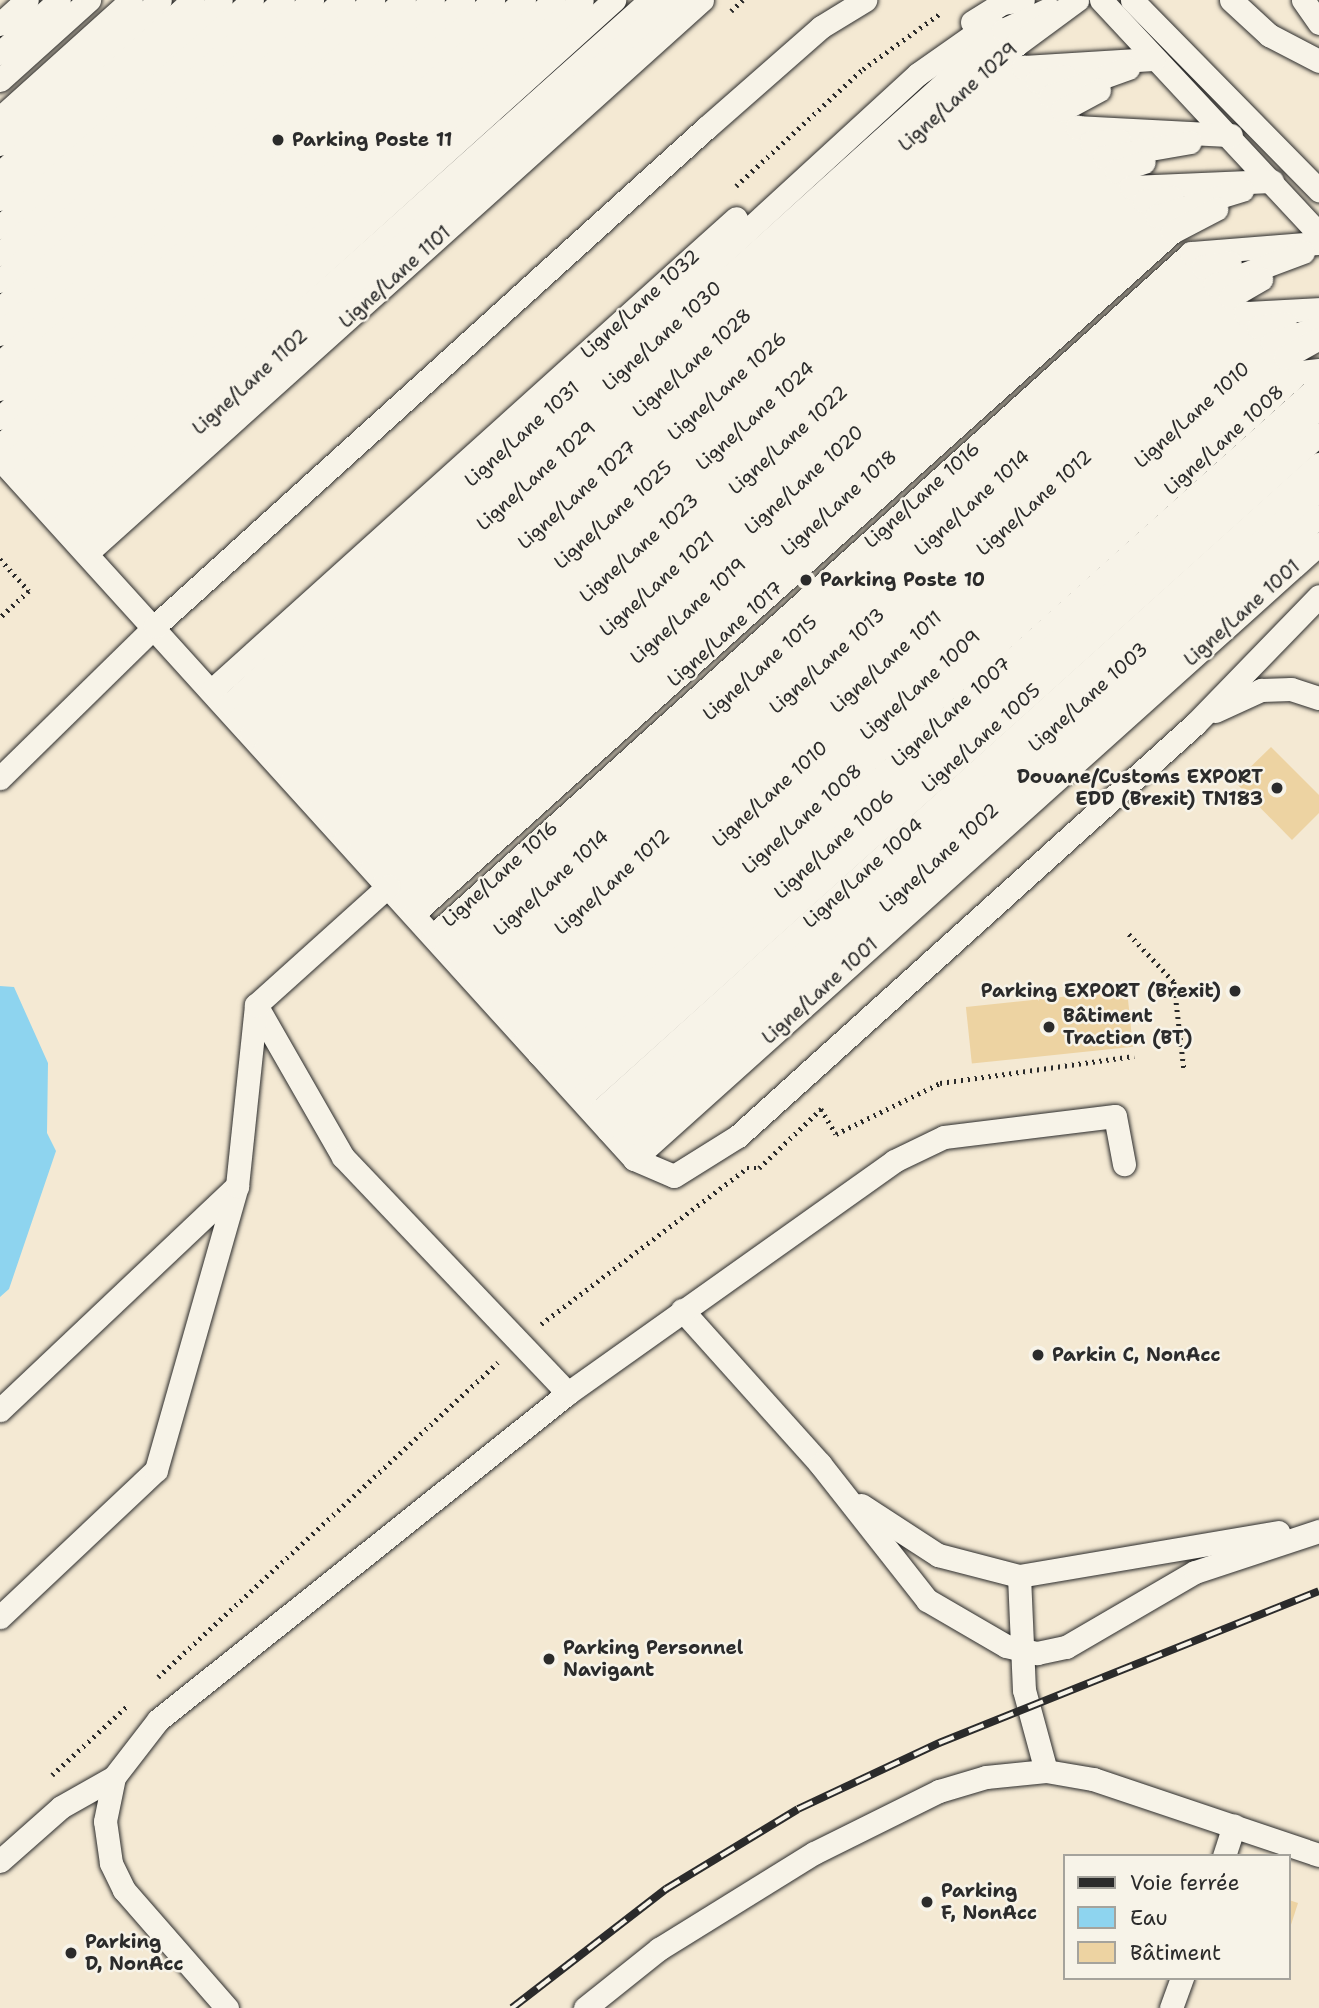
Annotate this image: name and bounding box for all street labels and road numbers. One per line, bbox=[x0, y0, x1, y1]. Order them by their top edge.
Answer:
street label: Ligne/Lane 1029 bbox=[894, 38, 1022, 156]
street label: Ligne/Lane 1101 bbox=[334, 221, 456, 333]
street label: Ligne/Lane 1032 bbox=[576, 245, 704, 363]
street label: Ligne/Lane 1030 bbox=[598, 276, 726, 396]
street label: Ligne/Lane 1028 bbox=[628, 304, 756, 422]
street label: Ligne/Lane 1102 bbox=[188, 324, 312, 440]
street label: Ligne/Lane 1026 bbox=[663, 327, 791, 445]
street label: Ligne/Lane 1024 bbox=[691, 357, 819, 475]
street label: Ligne/Lane 1010 bbox=[1129, 357, 1255, 473]
street label: Ligne/Lane 1031 bbox=[460, 376, 584, 492]
street label: Ligne/Lane 1008 bbox=[1159, 380, 1289, 500]
street label: Ligne/Lane 1022 bbox=[724, 381, 852, 499]
street label: Ligne/Lane 1029 bbox=[472, 417, 600, 535]
street label: Ligne/Lane 1020 bbox=[740, 421, 868, 539]
street label: Ligne/Lane 1027 bbox=[513, 436, 641, 554]
street label: Ligne/Lane 1016 bbox=[859, 437, 985, 553]
street label: Ligne/Lane 1018 bbox=[776, 445, 902, 561]
street label: Ligne/Lane 1014 bbox=[910, 445, 1034, 561]
street label: Ligne/Lane 1012 bbox=[972, 445, 1096, 561]
street label: Ligne/Lane 1025 bbox=[549, 456, 677, 574]
street label: Ligne/Lane 1023 bbox=[575, 489, 703, 607]
street label: Ligne/Lane 1021 bbox=[595, 526, 719, 642]
street label: Ligne/Lane 1019 bbox=[626, 553, 750, 669]
street label: Ligne/Lane 1001 bbox=[1179, 555, 1305, 671]
street label: Ligne/Lane 1017 bbox=[663, 576, 787, 692]
street label: Ligne/Lane 1013 bbox=[765, 603, 889, 719]
street label: Ligne/Lane 1011 bbox=[825, 606, 947, 718]
street label: Ligne/Lane 1015 bbox=[698, 611, 822, 725]
street label: Ligne/Lane 1009 bbox=[855, 625, 985, 745]
street label: Ligne/Lane 1003 bbox=[1023, 637, 1153, 757]
street label: Ligne/Lane 1007 bbox=[886, 652, 1016, 772]
street label: Ligne/Lane 1005 bbox=[917, 679, 1045, 797]
street label: Ligne/Lane 1010 bbox=[707, 736, 833, 852]
street label: Ligne/Lane 1008 bbox=[737, 759, 867, 879]
street label: Ligne/Lane 1006 bbox=[769, 784, 899, 904]
street label: Ligne/Lane 1002 bbox=[875, 798, 1003, 918]
street label: Ligne/Lane 1004 bbox=[798, 813, 928, 933]
street label: Ligne/Lane 1016 bbox=[437, 816, 563, 932]
street label: Ligne/Lane 1012 bbox=[550, 824, 674, 940]
street label: Ligne/Lane 1014 bbox=[489, 825, 613, 941]
street label: Ligne/Lane 1001 bbox=[757, 933, 883, 1049]

